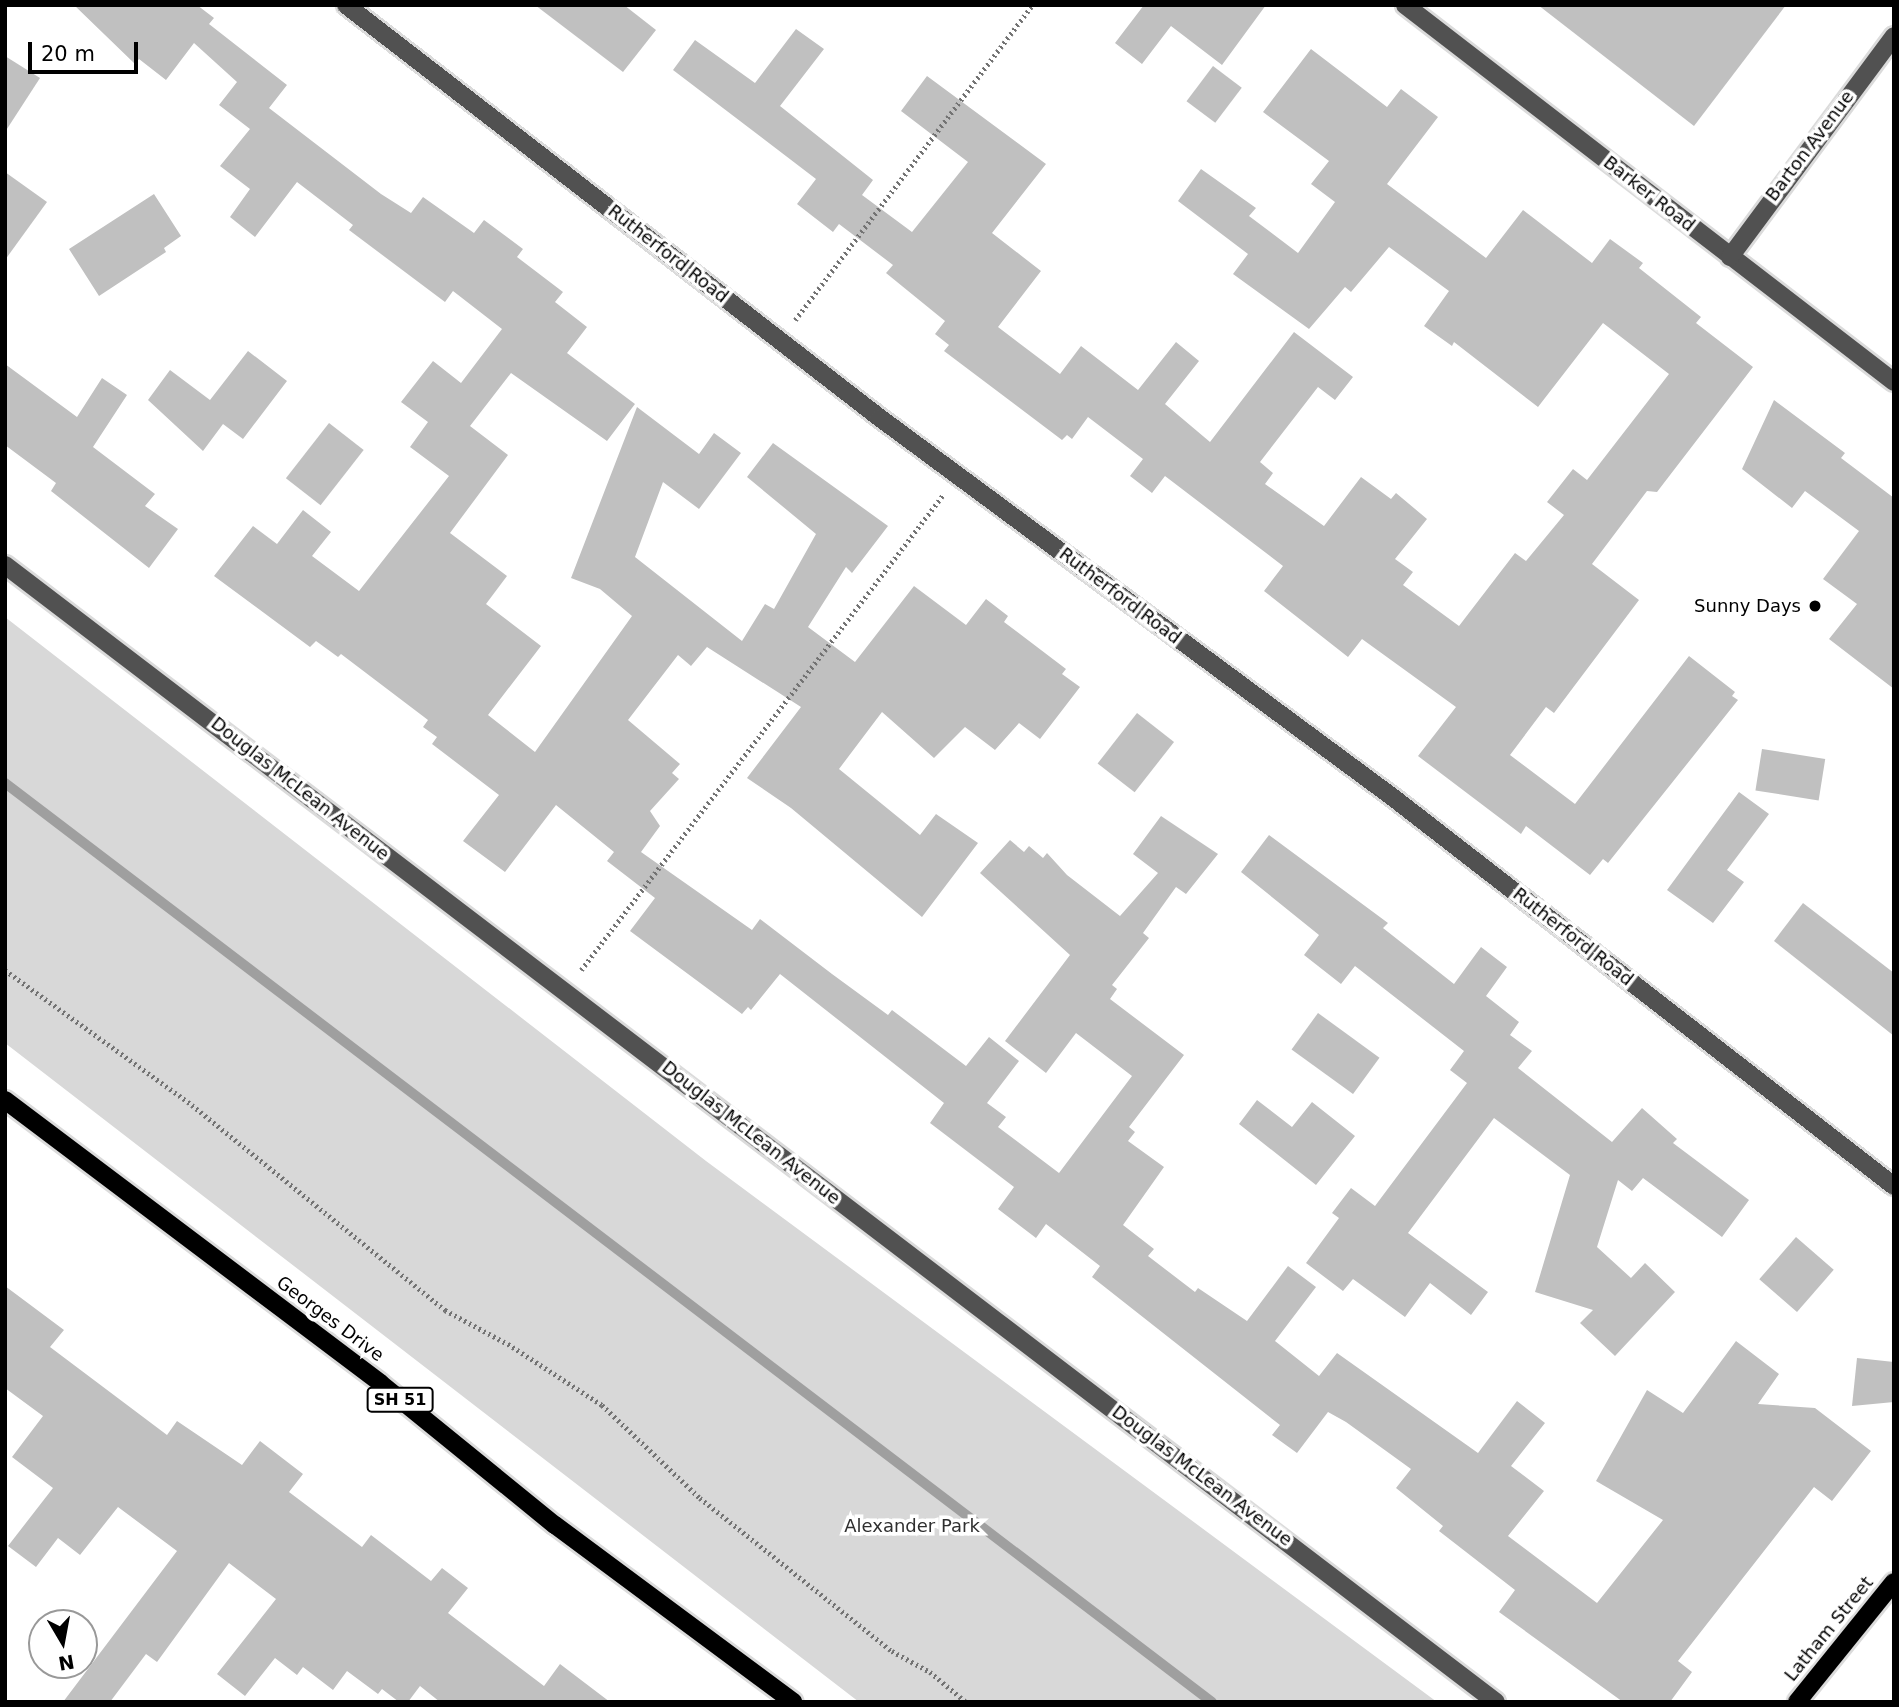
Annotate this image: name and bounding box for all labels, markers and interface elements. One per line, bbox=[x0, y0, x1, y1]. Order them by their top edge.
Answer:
scale bar bbox=[32, 28, 142, 72]
text: 20 m bbox=[41, 42, 95, 66]
street label: Barton Avenue bbox=[1761, 86, 1859, 206]
street label: Barker Road bbox=[1599, 152, 1699, 236]
street label: Rutherford Road bbox=[604, 200, 732, 308]
street label: Rutherford Road bbox=[1055, 543, 1185, 649]
place label: Sunny Days bbox=[1694, 595, 1801, 617]
marker: Sunny Days bbox=[1807, 598, 1823, 614]
street label: Douglas McLean Avenue bbox=[207, 713, 393, 865]
street label: Rutherford Road bbox=[1509, 883, 1637, 991]
street label: Douglas McLean Avenue bbox=[658, 1057, 844, 1209]
street label: Georges Drive bbox=[272, 1272, 388, 1366]
road number: SH 51 bbox=[365, 1388, 435, 1412]
street label: Douglas McLean Avenue bbox=[1108, 1401, 1296, 1551]
park label: Alexander Park bbox=[844, 1515, 980, 1537]
street label: Latham Street bbox=[1780, 1572, 1878, 1686]
north arrow bbox=[28, 1609, 98, 1679]
text: N bbox=[57, 1650, 76, 1675]

